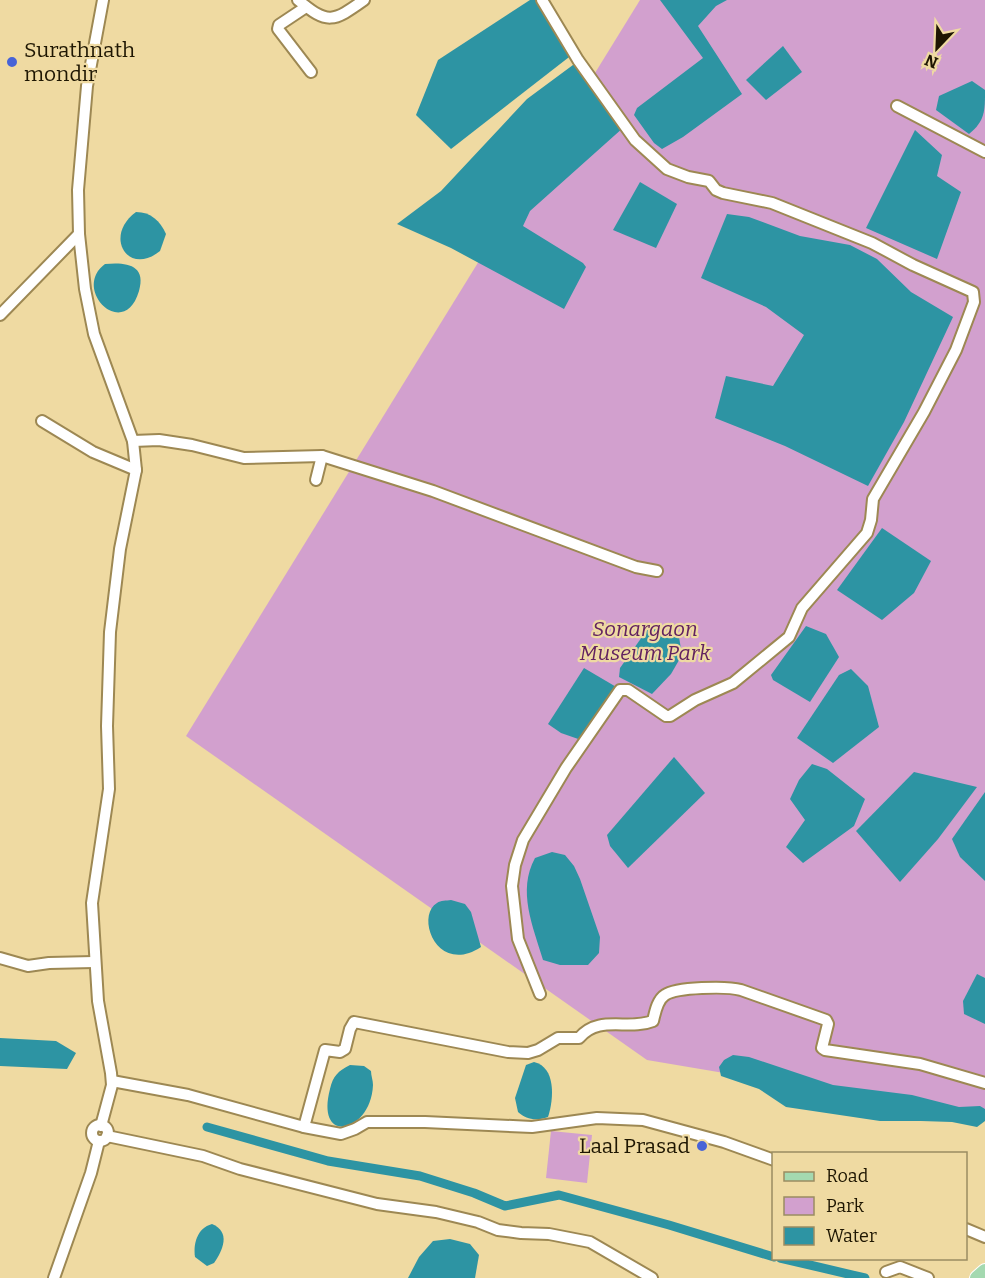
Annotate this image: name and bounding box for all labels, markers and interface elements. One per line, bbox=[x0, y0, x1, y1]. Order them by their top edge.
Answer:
north arrow bbox=[907, 18, 967, 78]
place label: Surathnath mondir bbox=[24, 37, 135, 87]
text: N bbox=[922, 50, 941, 73]
marker: Surathnath mondir bbox=[5, 55, 19, 69]
park label: Sonargaon Museum Park bbox=[579, 616, 711, 666]
place label: Laal Prasad bbox=[579, 1133, 690, 1159]
marker: Laal Prasad bbox=[695, 1139, 709, 1153]
legend bbox=[772, 1152, 967, 1260]
text: Road bbox=[826, 1165, 869, 1187]
text: Park bbox=[826, 1195, 865, 1217]
text: Water bbox=[826, 1225, 877, 1247]

